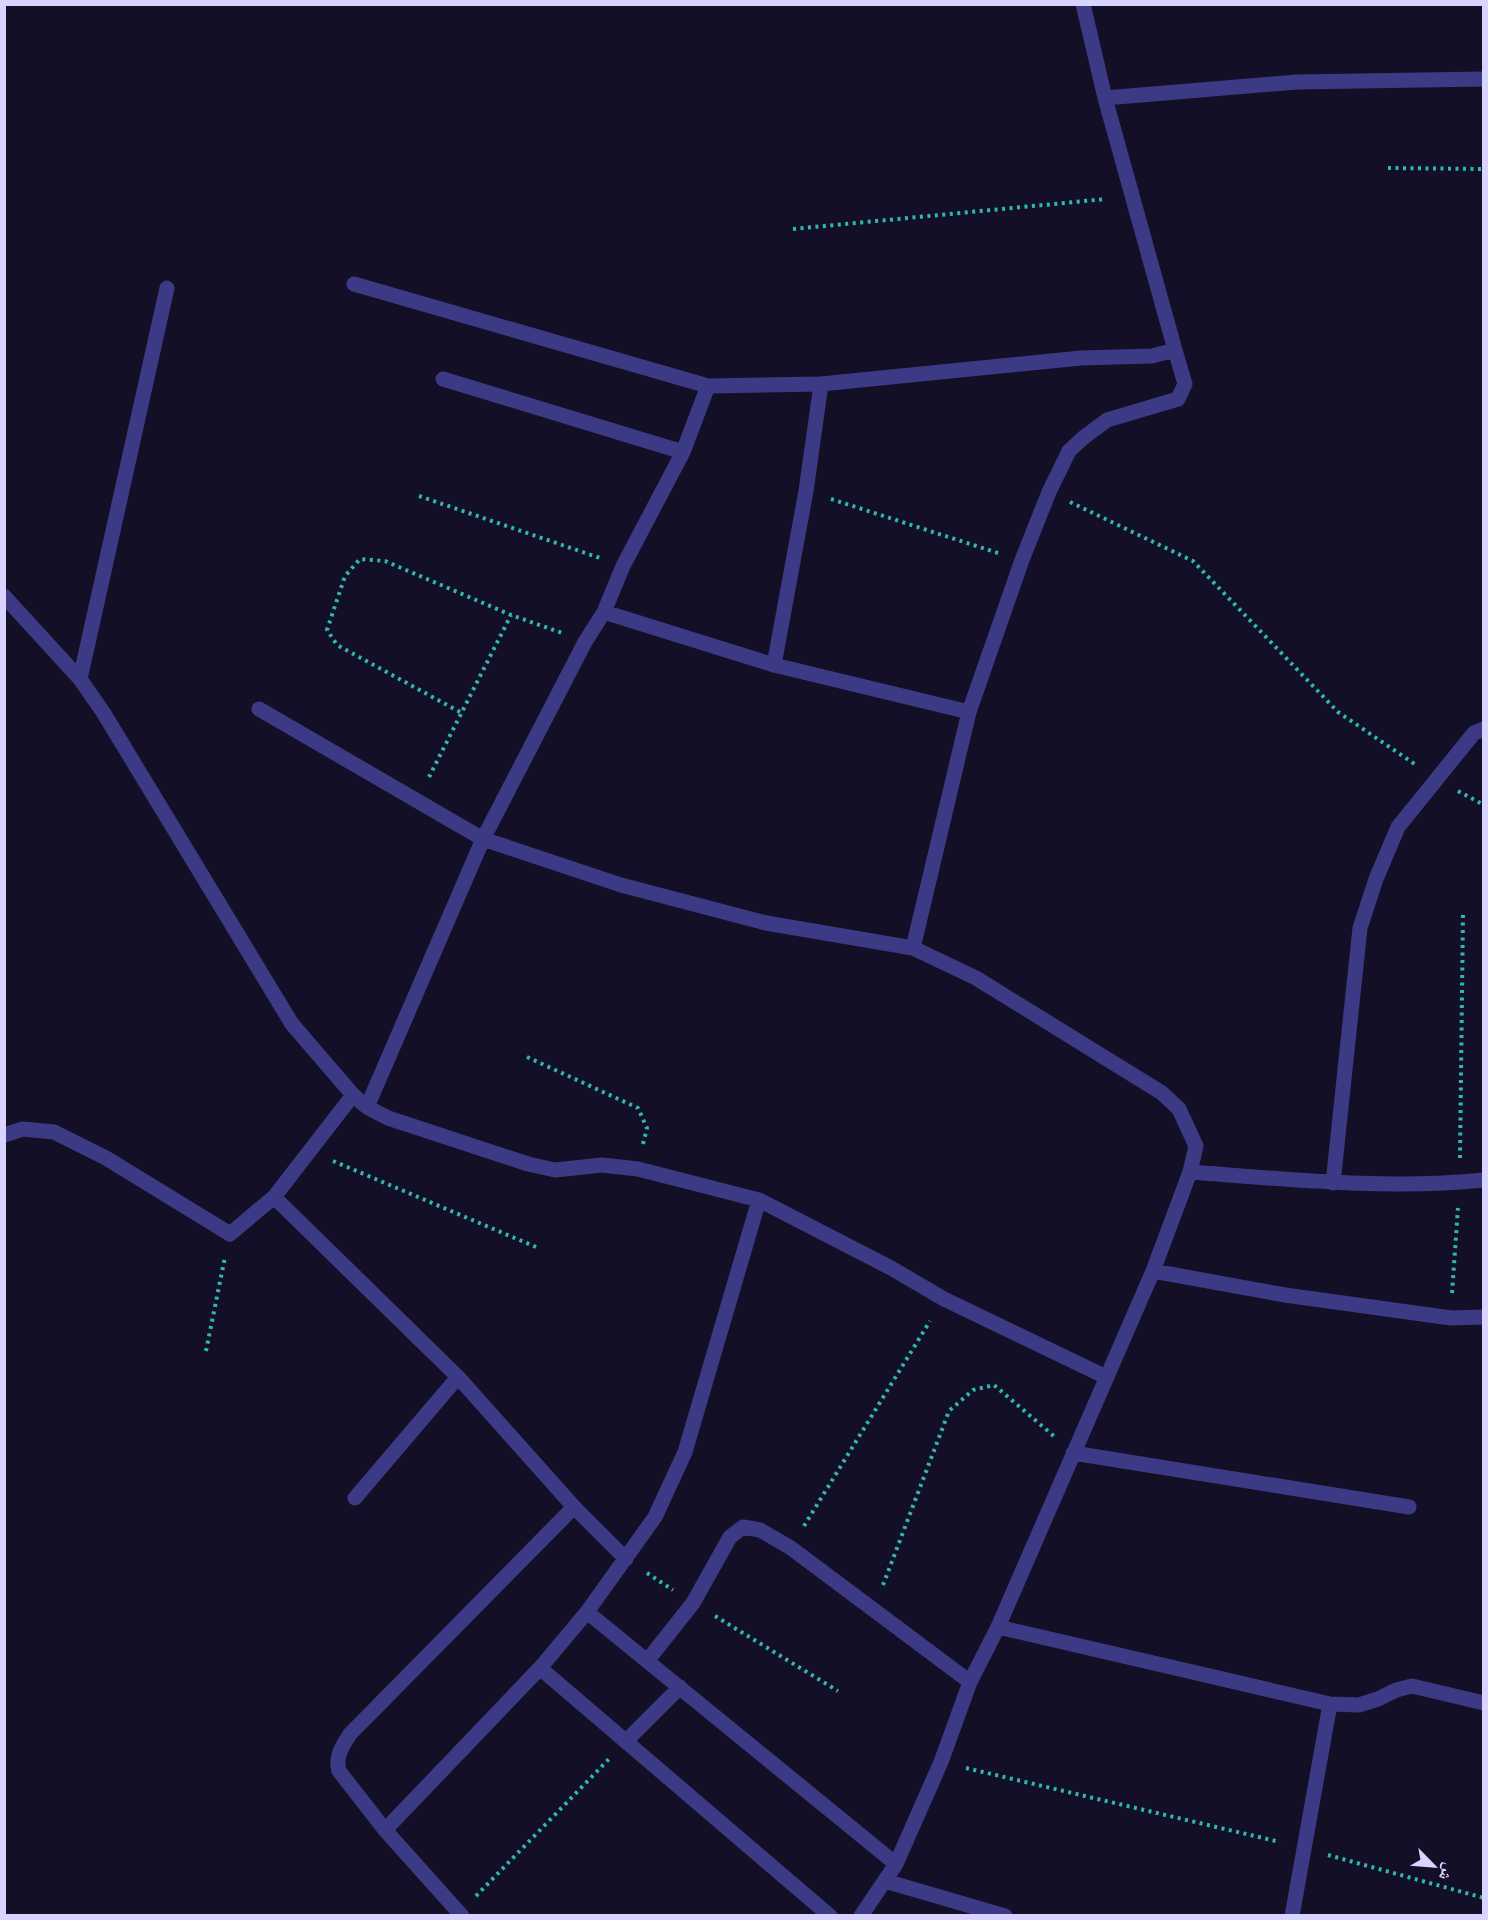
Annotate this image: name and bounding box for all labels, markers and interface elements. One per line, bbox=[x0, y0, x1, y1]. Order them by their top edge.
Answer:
north arrow bbox=[1404, 1836, 1464, 1896]
text: ش bbox=[1435, 1860, 1460, 1884]

